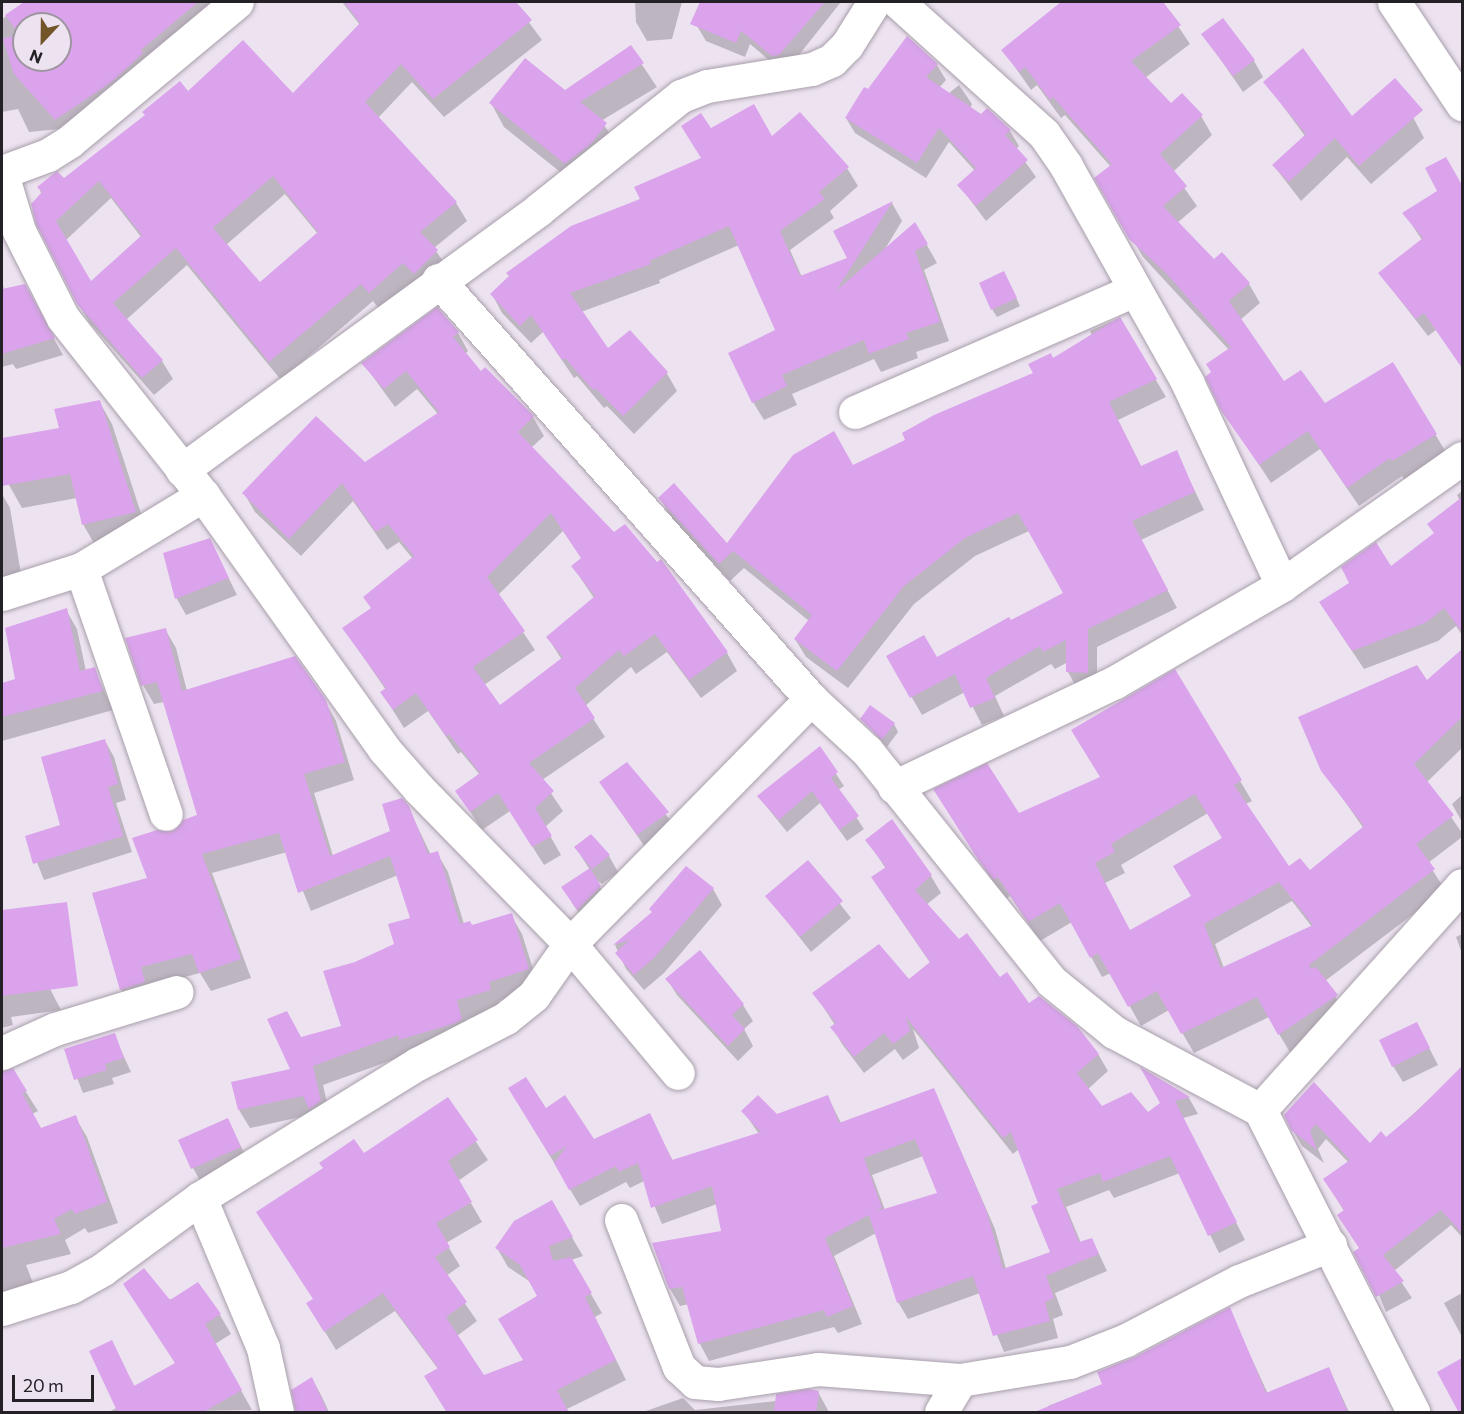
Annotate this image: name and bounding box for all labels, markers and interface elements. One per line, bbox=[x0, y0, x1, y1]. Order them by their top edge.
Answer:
north arrow bbox=[12, 12, 72, 72]
text: N bbox=[27, 46, 45, 68]
scale bar bbox=[15, 1363, 98, 1401]
text: 20 m bbox=[23, 1374, 64, 1396]

